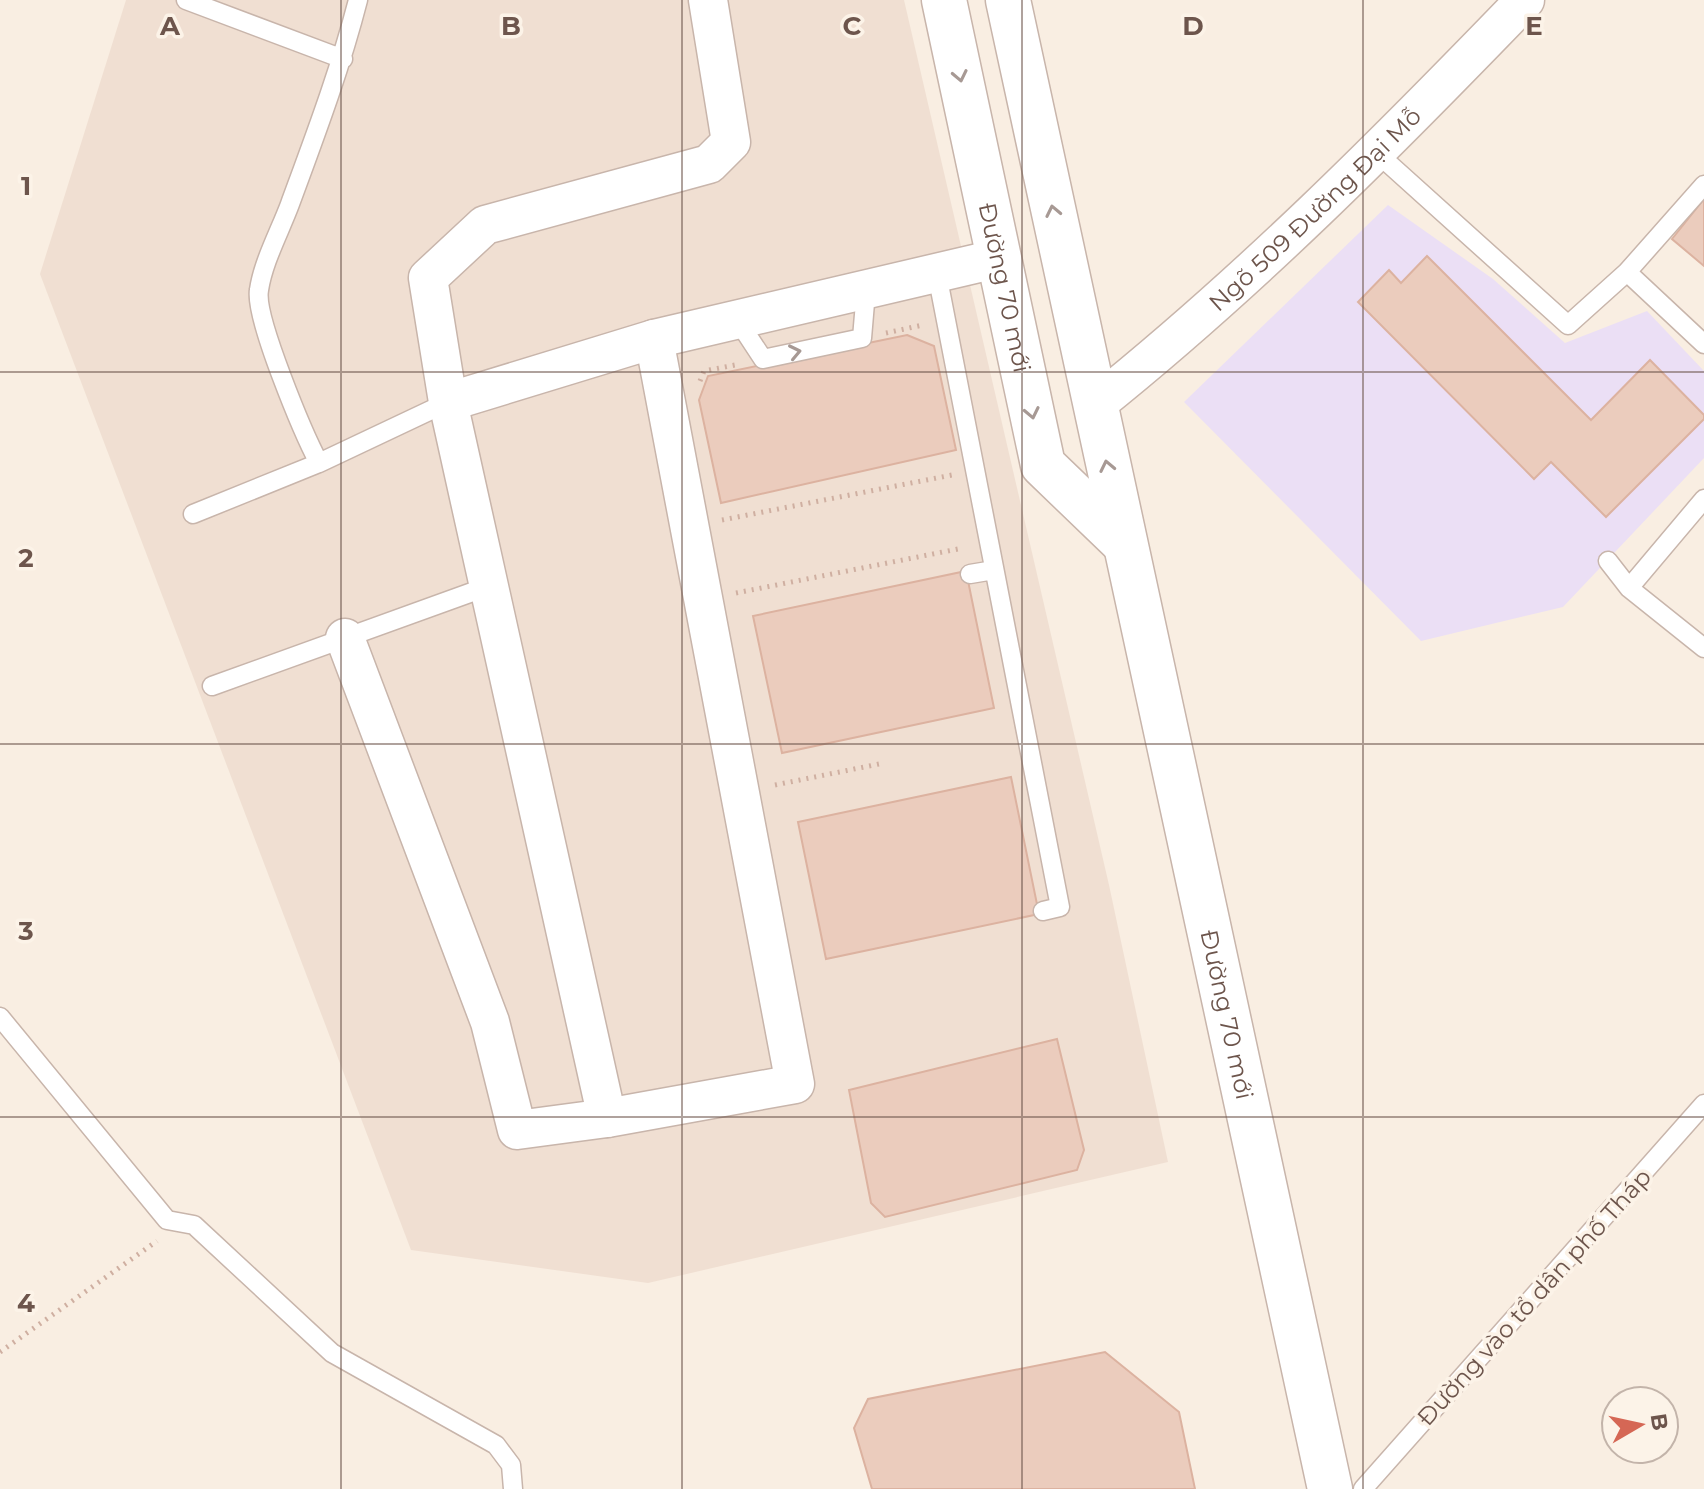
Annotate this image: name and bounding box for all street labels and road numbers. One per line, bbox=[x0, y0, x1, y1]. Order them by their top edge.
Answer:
street label: Ngõ 509 Đường Đại Mỗ bbox=[1203, 101, 1427, 317]
street label: Đường 70 mới bbox=[973, 200, 1037, 375]
street label: Đường 70 mới bbox=[1195, 927, 1260, 1102]
street label: Đường vào tổ dân phố Tháp bbox=[1411, 1163, 1657, 1431]

